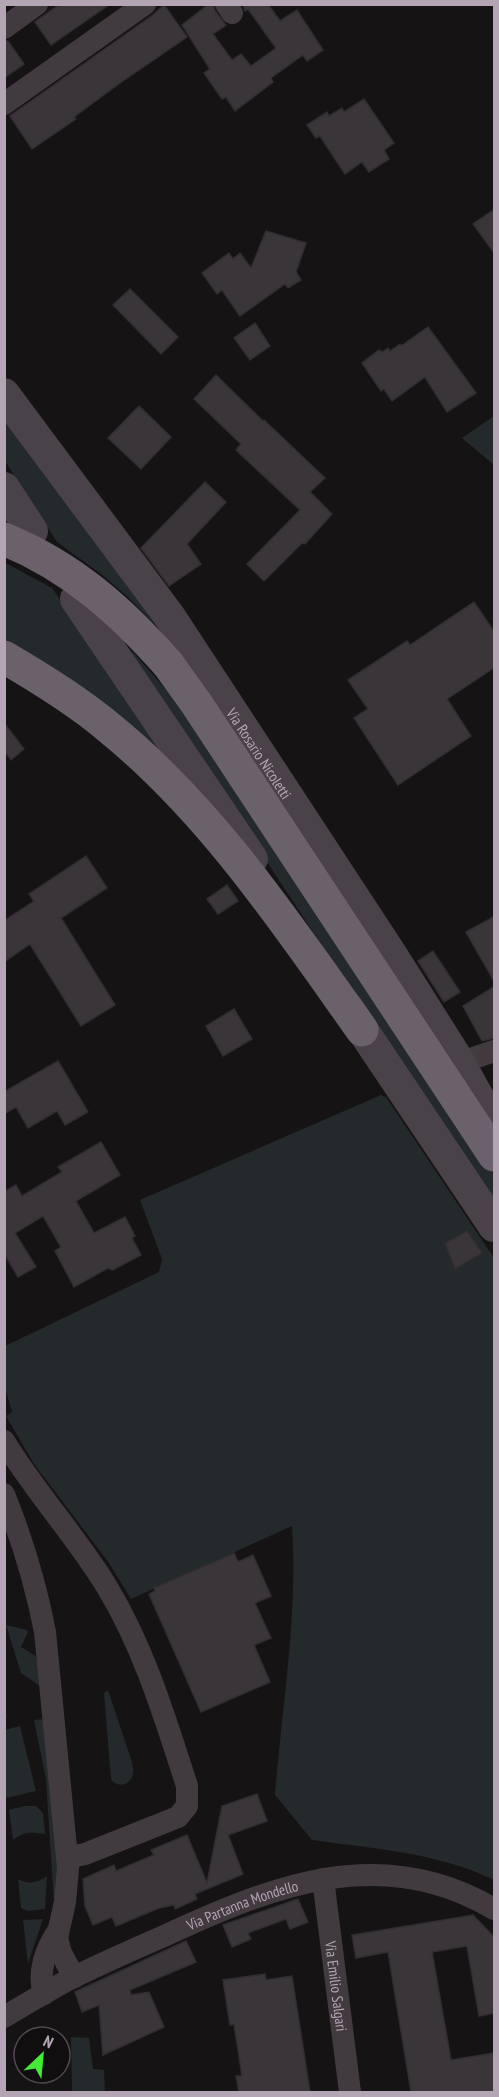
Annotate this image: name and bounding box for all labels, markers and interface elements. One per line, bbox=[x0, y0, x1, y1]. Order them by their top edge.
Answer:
street label: Via Rosario Nicoletti bbox=[222, 703, 296, 802]
street label: Via Partanna Mondello bbox=[183, 1876, 300, 1934]
street label: Via Emilio Salgari bbox=[321, 1939, 352, 2033]
north arrow bbox=[12, 2025, 72, 2085]
text: N bbox=[40, 2031, 57, 2052]

